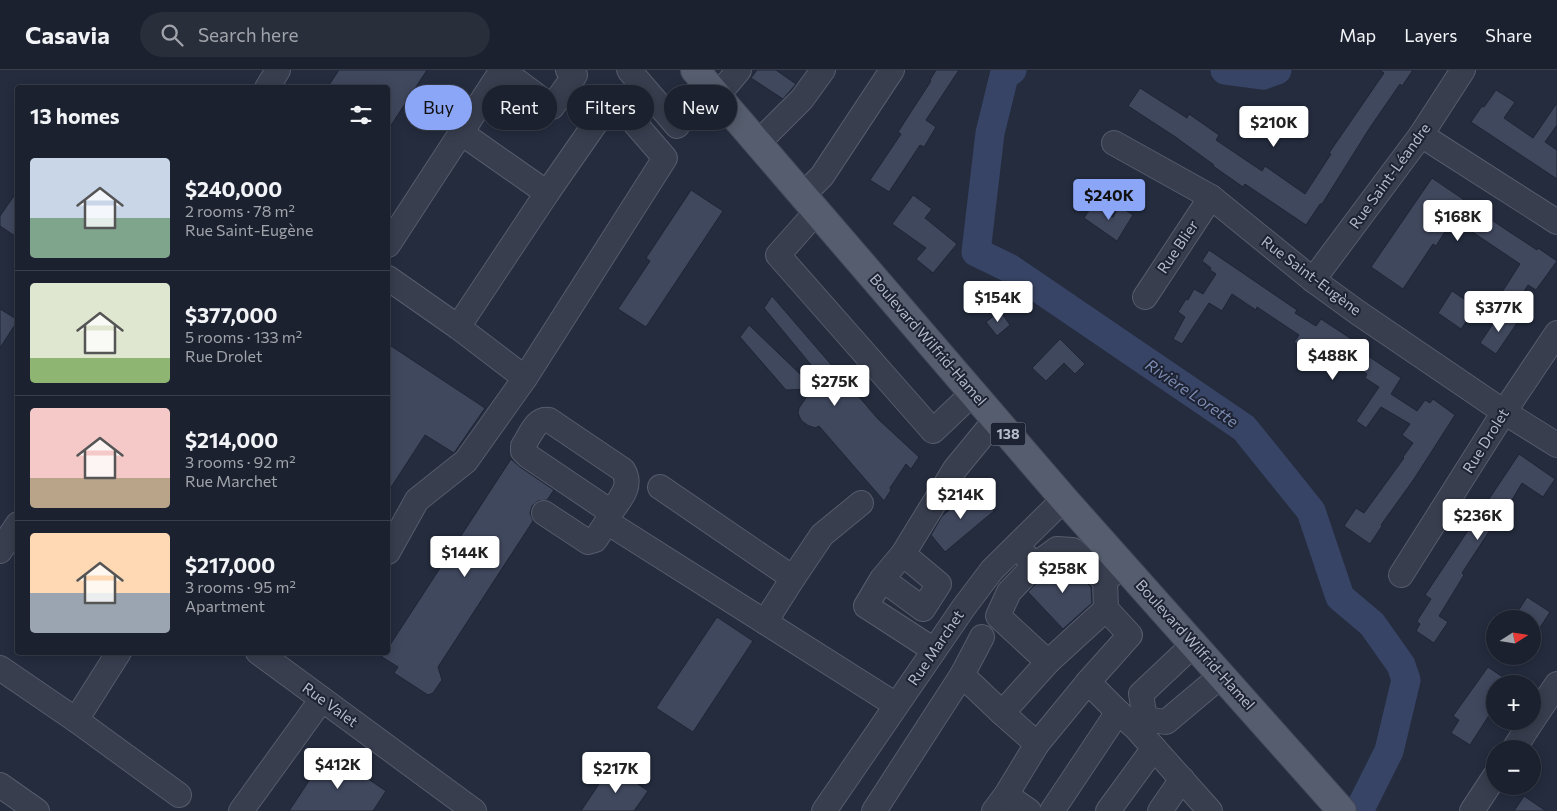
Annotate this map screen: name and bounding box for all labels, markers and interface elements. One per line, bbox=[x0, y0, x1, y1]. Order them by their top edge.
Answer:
search box bbox=[140, 12, 490, 57]
text: Casavia bbox=[25, 20, 110, 49]
icon: search bbox=[158, 21, 186, 49]
text: Search here bbox=[198, 23, 298, 46]
text: Map bbox=[1339, 24, 1376, 46]
text: Layers bbox=[1404, 24, 1457, 46]
text: Share bbox=[1485, 24, 1532, 46]
chip: Buy bbox=[405, 85, 472, 130]
chip: Rent bbox=[482, 85, 557, 130]
chip: Filters bbox=[567, 85, 654, 130]
chip: New bbox=[664, 85, 737, 130]
icon: filters bbox=[347, 101, 375, 129]
text: 13 homes bbox=[30, 103, 120, 128]
pin: $210K bbox=[1239, 106, 1309, 148]
text: $210K bbox=[1250, 112, 1298, 131]
street label: Rue Saint-Léandre bbox=[1345, 119, 1434, 232]
text: $240,000 bbox=[185, 176, 282, 201]
icon: home bbox=[70, 178, 130, 238]
pin: $240K bbox=[1074, 178, 1144, 221]
text: $240K bbox=[1084, 185, 1134, 204]
pin: $168K bbox=[1423, 200, 1493, 242]
text: 2 rooms · 78 m² bbox=[185, 201, 295, 220]
text: $168K bbox=[1434, 206, 1482, 225]
street label: Rue Blier bbox=[1153, 216, 1202, 277]
text: Rue Saint-Eugène bbox=[185, 220, 313, 239]
street label: Rue Saint-Eugène bbox=[1258, 232, 1365, 319]
street label: Boulevard Wilfrid-Hamel bbox=[867, 270, 991, 409]
pin: $154K bbox=[963, 280, 1033, 323]
text: $154K bbox=[975, 287, 1021, 306]
pin: $377K bbox=[1464, 290, 1534, 333]
text: $377K bbox=[1475, 297, 1523, 316]
text: $377,000 bbox=[185, 302, 277, 327]
icon: home bbox=[70, 303, 130, 363]
text: 5 rooms · 133 m² bbox=[185, 327, 302, 346]
pin: $488K bbox=[1298, 338, 1368, 381]
text: $488K bbox=[1308, 345, 1358, 364]
text: Rue Drolet bbox=[185, 346, 262, 365]
water label: Rivière Lorette bbox=[1142, 355, 1243, 431]
pin: $275K bbox=[800, 364, 870, 407]
text: $275K bbox=[811, 371, 859, 390]
street label: Rue Drolet bbox=[1458, 405, 1512, 476]
road number: 138 bbox=[990, 422, 1026, 446]
text: $214,000 bbox=[185, 427, 278, 452]
icon: home bbox=[70, 428, 130, 488]
text: 3 rooms · 92 m² bbox=[185, 452, 296, 471]
text: Rue Marchet bbox=[185, 471, 278, 490]
pin: $214K bbox=[926, 478, 996, 520]
text: $214K bbox=[938, 484, 984, 503]
pin: $236K bbox=[1443, 498, 1513, 541]
text: $236K bbox=[1454, 505, 1502, 524]
pin: $144K bbox=[430, 536, 500, 578]
text: $144K bbox=[441, 542, 489, 561]
text: $217,000 bbox=[185, 552, 275, 577]
pin: $258K bbox=[1028, 552, 1098, 594]
icon: home bbox=[70, 553, 130, 613]
text: $258K bbox=[1039, 558, 1087, 577]
street label: Boulevard Wilfrid-Hamel bbox=[1133, 576, 1259, 713]
text: 3 rooms · 95 m² bbox=[185, 577, 296, 596]
text: Apartment bbox=[185, 596, 265, 615]
street label: Rue Marchet bbox=[903, 606, 967, 688]
north arrow bbox=[1486, 610, 1541, 665]
map controls bbox=[1486, 610, 1541, 795]
button: + bbox=[1486, 675, 1541, 730]
street label: Rue Valet bbox=[299, 678, 362, 730]
button: − bbox=[1486, 740, 1541, 795]
pin: $412K bbox=[303, 748, 373, 790]
pin: $217K bbox=[581, 752, 651, 794]
text: $412K bbox=[315, 754, 361, 773]
text: $217K bbox=[593, 758, 639, 777]

